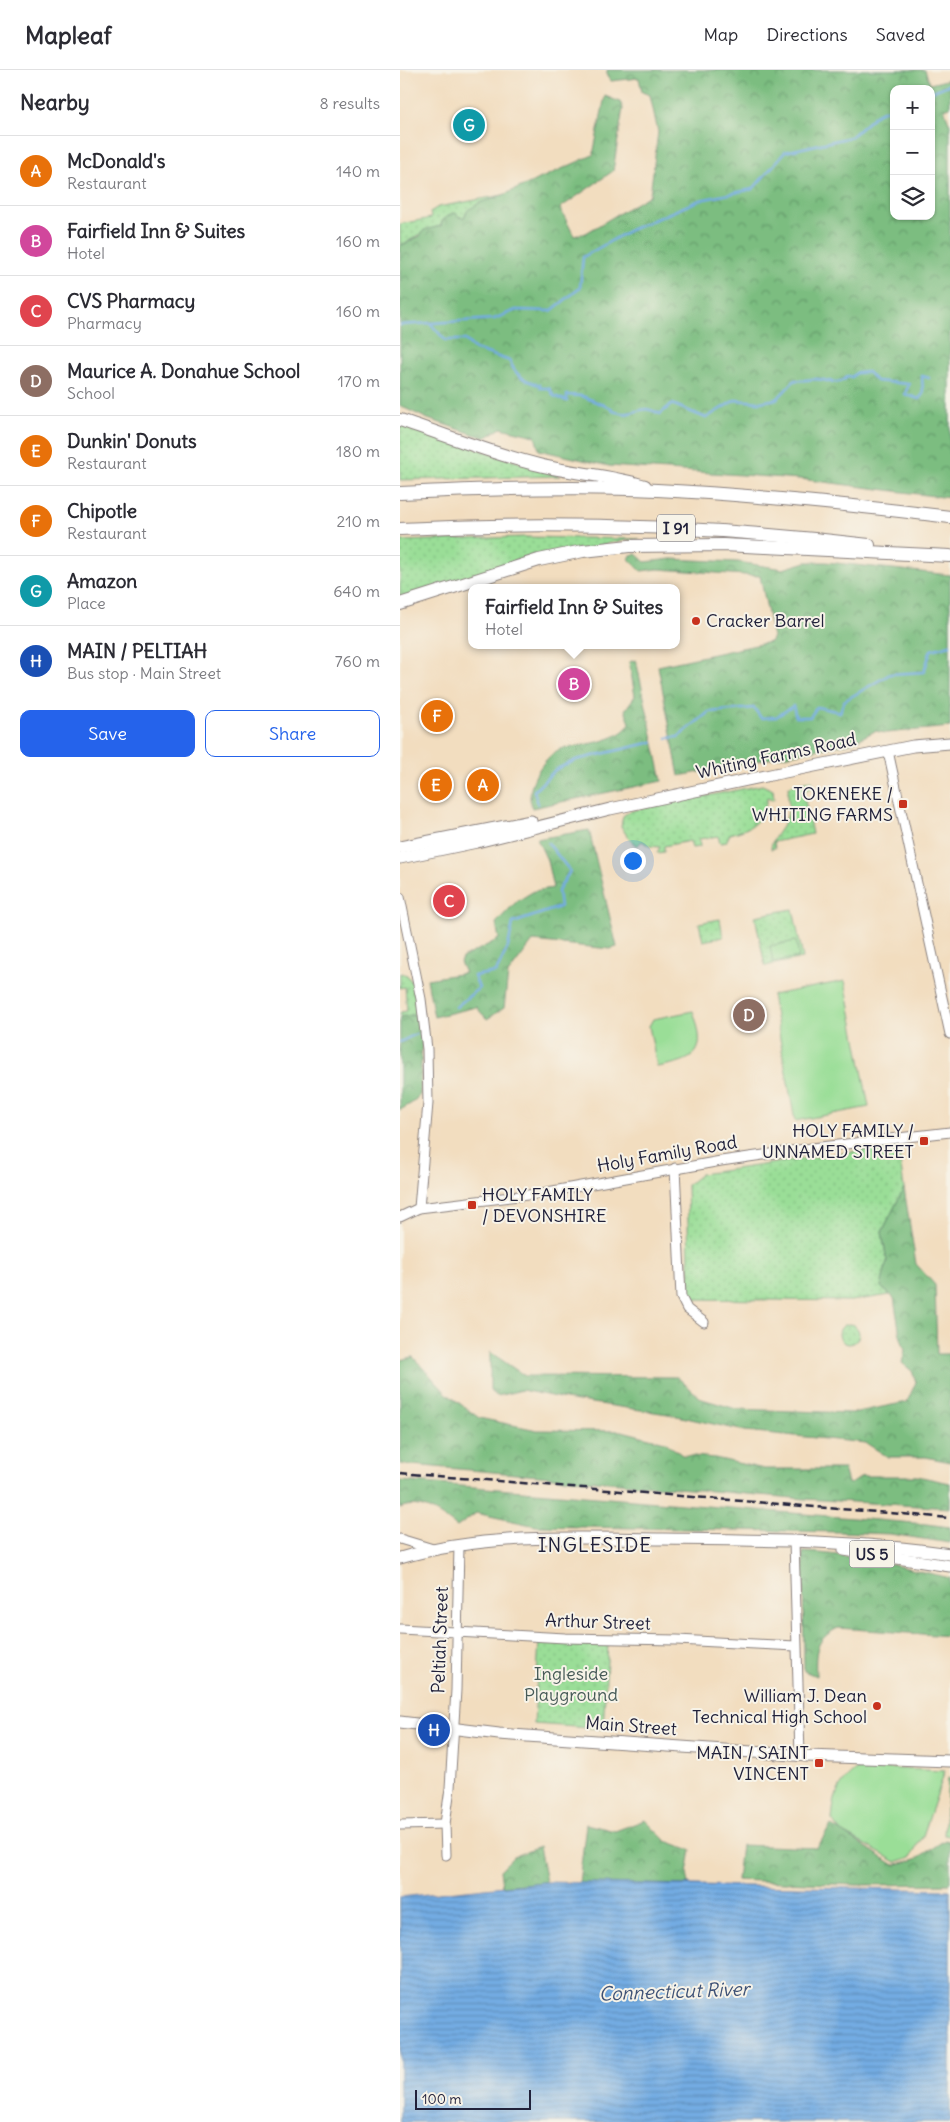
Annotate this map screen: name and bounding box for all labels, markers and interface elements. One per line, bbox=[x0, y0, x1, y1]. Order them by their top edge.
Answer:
text: Mapleaf bbox=[25, 20, 112, 50]
text: Map bbox=[703, 23, 738, 46]
text: Directions bbox=[766, 23, 848, 46]
text: Saved bbox=[876, 23, 925, 46]
map controls bbox=[890, 85, 935, 220]
button: + bbox=[890, 85, 935, 130]
text: Nearby bbox=[20, 89, 90, 116]
text: 8 results bbox=[319, 93, 380, 113]
pin: G bbox=[453, 106, 485, 144]
button: − bbox=[890, 130, 935, 175]
text: McDonald's bbox=[67, 149, 165, 173]
text: A bbox=[31, 161, 41, 181]
text: 140 m bbox=[336, 161, 380, 181]
text: Restaurant bbox=[67, 173, 147, 193]
button: layers bbox=[890, 175, 935, 220]
text: Fairfield Inn & Suites bbox=[67, 219, 245, 243]
text: B bbox=[31, 231, 41, 251]
text: 160 m bbox=[336, 231, 380, 251]
text: Hotel bbox=[67, 243, 105, 263]
text: CVS Pharmacy bbox=[67, 289, 195, 313]
text: C bbox=[31, 301, 41, 321]
text: 160 m bbox=[336, 301, 380, 321]
text: Pharmacy bbox=[67, 313, 142, 333]
text: Maurice A. Donahue School bbox=[67, 359, 300, 383]
text: D bbox=[30, 371, 42, 391]
text: 170 m bbox=[337, 371, 380, 391]
text: School bbox=[67, 383, 115, 403]
text: Dunkin' Donuts bbox=[67, 429, 197, 453]
text: E bbox=[31, 441, 41, 461]
text: 180 m bbox=[336, 441, 380, 461]
text: Restaurant bbox=[67, 453, 147, 473]
text: Chipotle bbox=[67, 499, 137, 523]
text: F bbox=[31, 511, 41, 531]
text: 210 m bbox=[337, 511, 380, 531]
road number: I 91 bbox=[657, 514, 695, 542]
text: Restaurant bbox=[67, 523, 147, 543]
text: Amazon bbox=[67, 569, 137, 593]
text: G bbox=[30, 581, 42, 601]
text: 640 m bbox=[333, 581, 380, 601]
popup bbox=[468, 584, 680, 649]
text: Place bbox=[67, 593, 106, 613]
text: Fairfield Inn & Suites bbox=[485, 595, 663, 619]
place label: Cracker Barrel bbox=[706, 609, 825, 632]
marker: Cracker Barrel bbox=[690, 615, 702, 627]
text: Hotel bbox=[485, 619, 523, 639]
text: MAIN / PELTIAH bbox=[67, 639, 207, 663]
text: H bbox=[30, 651, 42, 671]
text: 760 m bbox=[335, 651, 380, 671]
text: Bus stop · Main Street bbox=[67, 663, 221, 683]
pin: B bbox=[558, 665, 590, 703]
pin: F bbox=[421, 697, 453, 735]
button: Save bbox=[20, 710, 195, 757]
button: Share bbox=[205, 710, 380, 757]
street label: Whiting Farms Road bbox=[694, 727, 858, 784]
pin: E bbox=[420, 766, 452, 804]
pin: A bbox=[467, 766, 499, 804]
place label: TOKENEKE / WHITING FARMS bbox=[752, 782, 893, 826]
marker: TOKENEKE / WHITING FARMS bbox=[897, 798, 909, 810]
your location bbox=[620, 848, 646, 874]
pin: C bbox=[433, 882, 465, 920]
pin: D bbox=[733, 996, 765, 1034]
place label: HOLY FAMILY / UNNAMED STREET bbox=[762, 1119, 914, 1163]
street label: Holy Family Road bbox=[595, 1130, 739, 1177]
marker: HOLY FAMILY / UNNAMED STREET bbox=[918, 1135, 930, 1147]
place label: HOLY FAMILY / DEVONSHIRE bbox=[482, 1183, 607, 1227]
marker: HOLY FAMILY / DEVONSHIRE bbox=[466, 1199, 478, 1211]
district label: INGLESIDE bbox=[538, 1532, 652, 1557]
road number: US 5 bbox=[850, 1540, 894, 1568]
street label: Peltiah Street bbox=[426, 1586, 453, 1694]
street label: Arthur Street bbox=[545, 1608, 651, 1635]
park label: Ingleside Playground bbox=[524, 1662, 618, 1706]
place label: William J. Dean Technical High School bbox=[692, 1684, 867, 1728]
marker: William J. Dean Technical High School bbox=[871, 1700, 883, 1712]
pin: H bbox=[418, 1711, 450, 1749]
street label: Main Street bbox=[585, 1711, 677, 1740]
place label: MAIN / SAINT VINCENT bbox=[696, 1741, 809, 1785]
marker: MAIN / SAINT VINCENT bbox=[813, 1757, 825, 1769]
water label: Connecticut River bbox=[598, 1976, 752, 2006]
scale bar bbox=[415, 2087, 531, 2110]
text: 100 m bbox=[422, 2090, 462, 2108]

